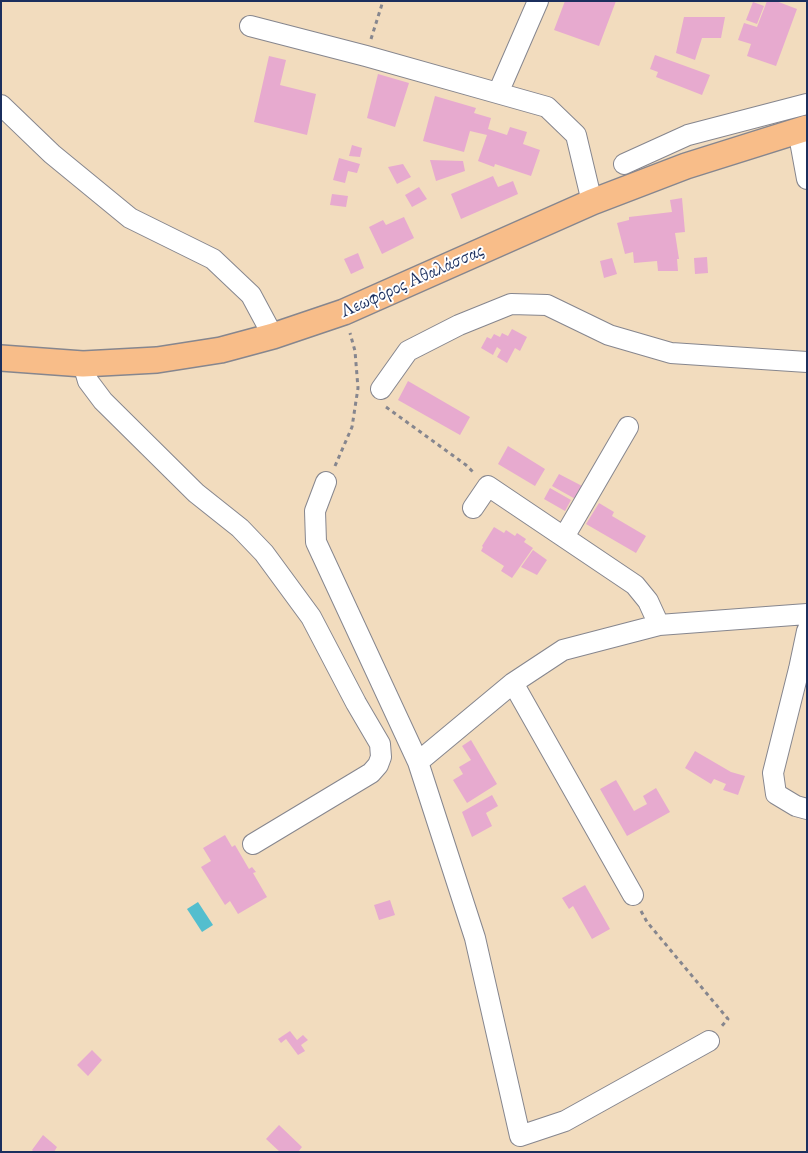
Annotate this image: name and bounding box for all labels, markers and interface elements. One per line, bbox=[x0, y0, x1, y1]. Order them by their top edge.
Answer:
street label: Λεωφόρος Αθαλάσσας bbox=[337, 239, 487, 323]

